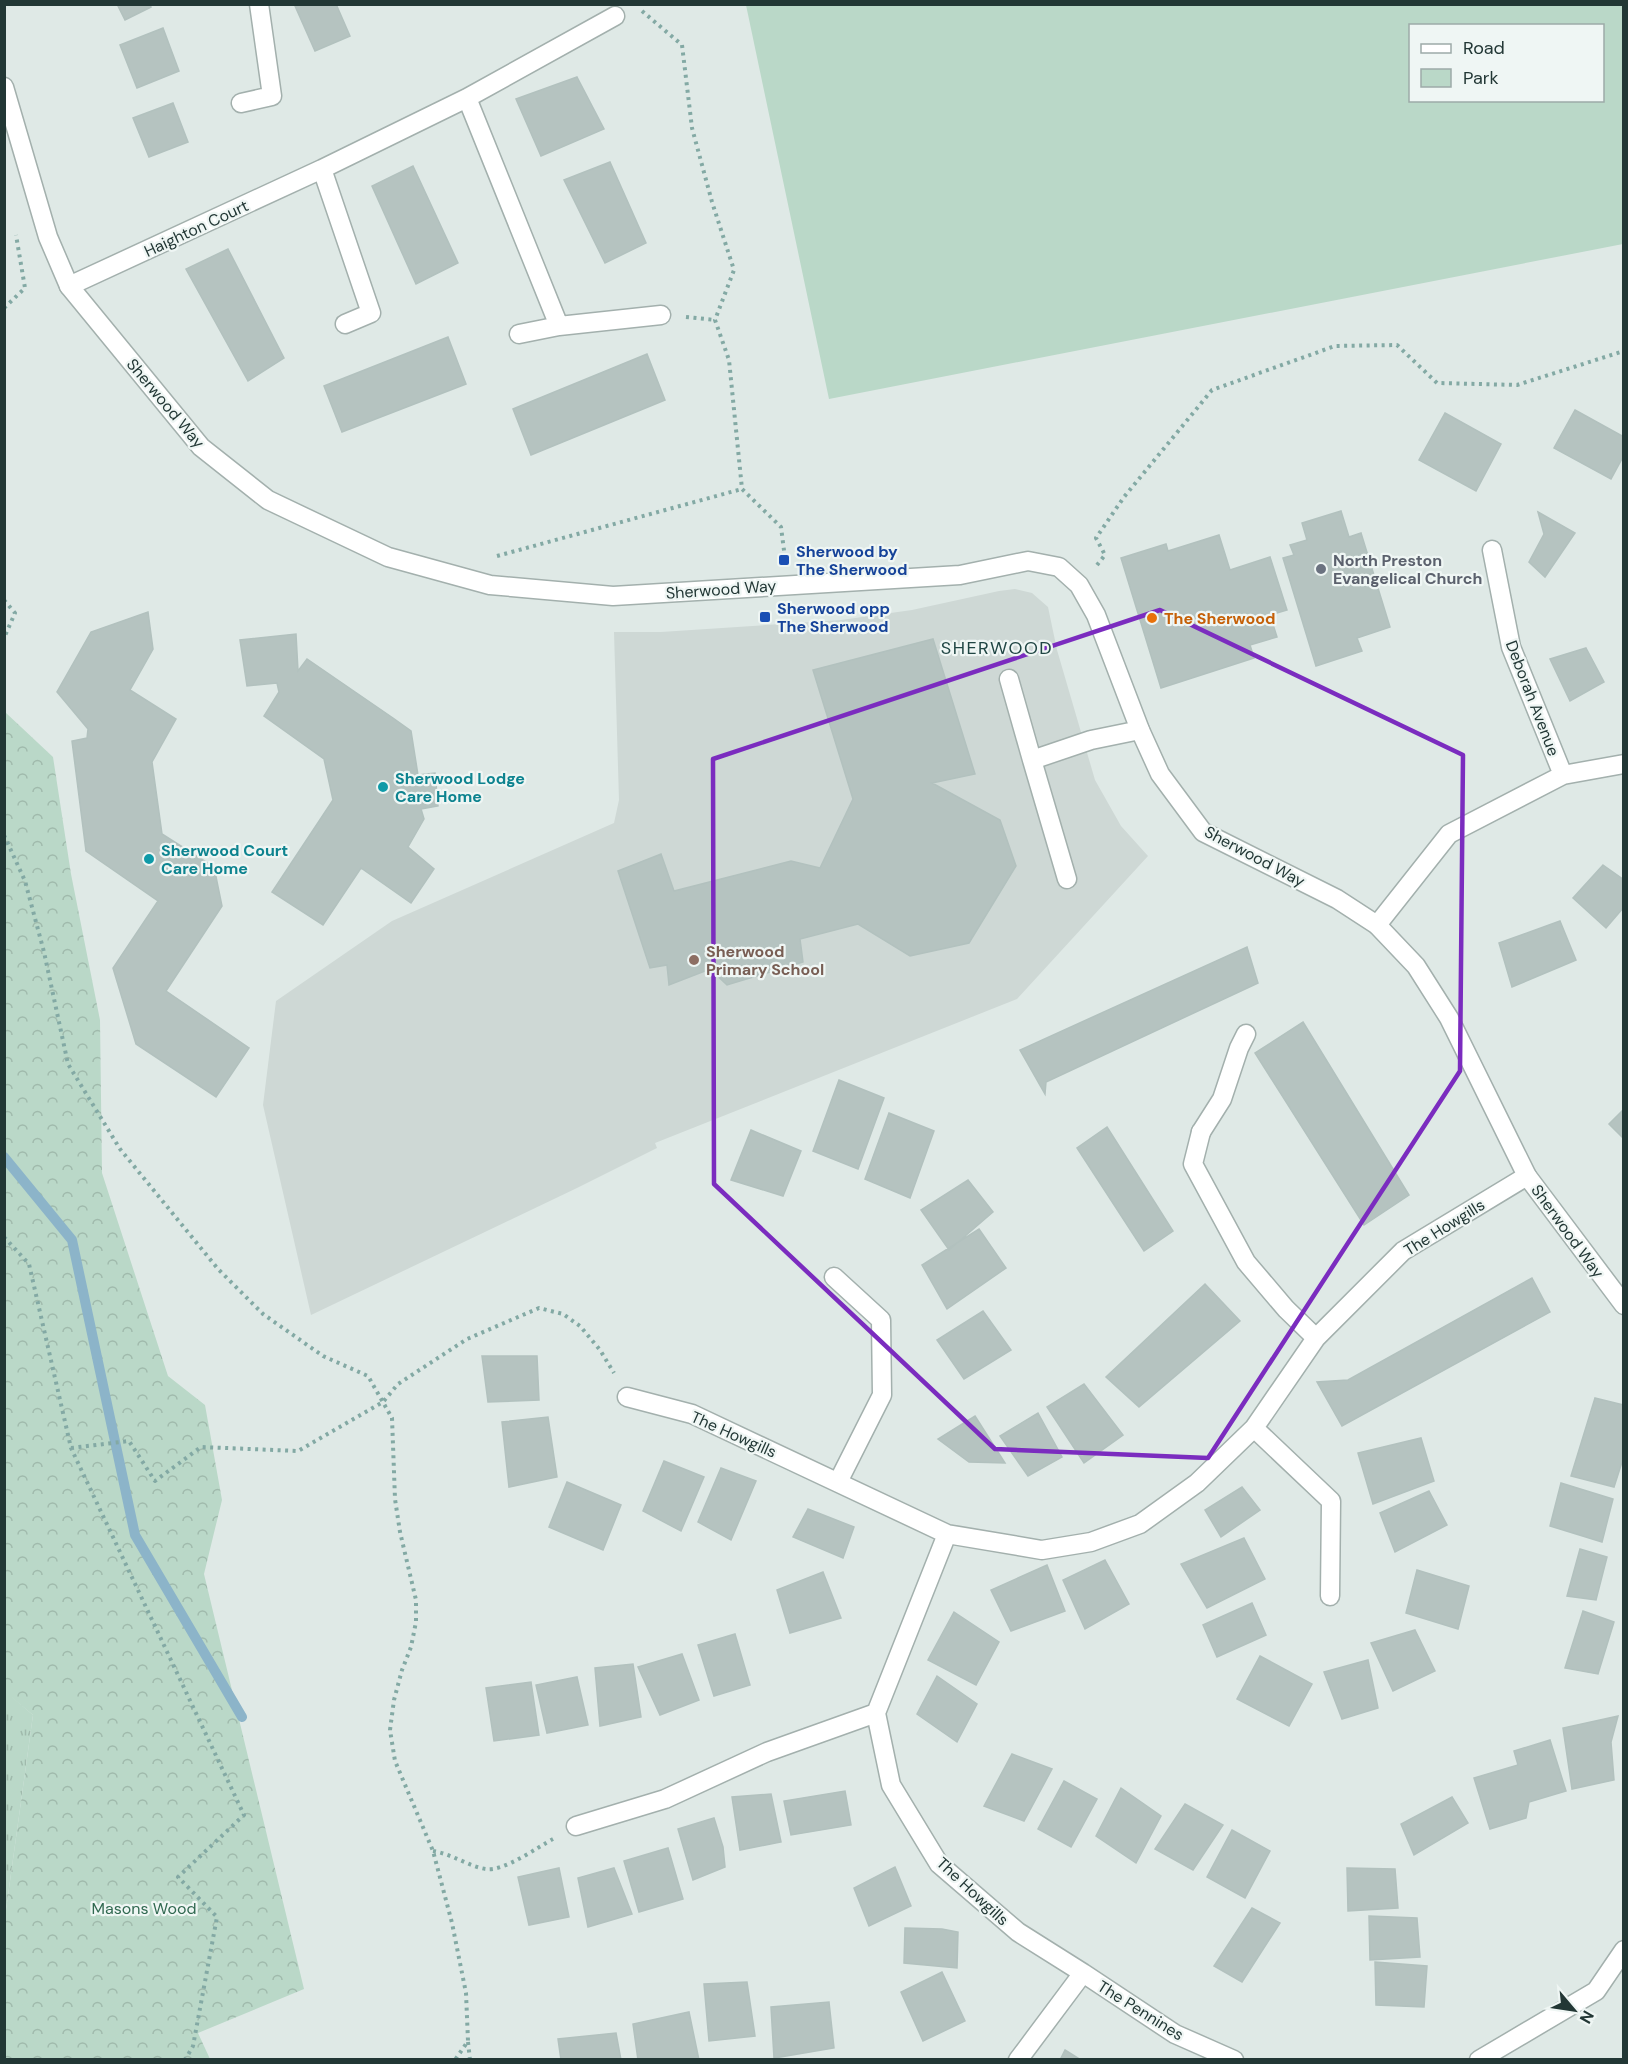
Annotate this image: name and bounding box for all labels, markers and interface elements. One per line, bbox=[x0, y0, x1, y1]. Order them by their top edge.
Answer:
legend bbox=[1409, 24, 1604, 102]
text: Road bbox=[1463, 36, 1505, 60]
text: Park bbox=[1463, 66, 1499, 90]
street label: Haighton Court bbox=[141, 195, 252, 262]
street label: Sherwood Way bbox=[122, 354, 209, 453]
place label: Sherwood by The Sherwood bbox=[796, 541, 907, 580]
place label: North Preston Evangelical Church bbox=[1333, 550, 1482, 589]
marker: Sherwood by The Sherwood bbox=[777, 553, 791, 567]
marker: North Preston Evangelical Church bbox=[1314, 562, 1328, 576]
street label: Sherwood Way bbox=[665, 575, 777, 604]
place label: Sherwood opp The Sherwood bbox=[777, 598, 890, 637]
place label: The Sherwood bbox=[1164, 608, 1275, 629]
marker: Sherwood opp The Sherwood bbox=[758, 610, 772, 624]
marker: The Sherwood bbox=[1145, 611, 1159, 625]
district label: SHERWOOD bbox=[941, 636, 1053, 660]
street label: Deborah Avenue bbox=[1501, 637, 1564, 759]
place label: Sherwood Lodge Care Home bbox=[395, 768, 525, 807]
marker: Sherwood Lodge Care Home bbox=[376, 780, 390, 794]
street label: Sherwood Way bbox=[1201, 821, 1309, 892]
place label: Sherwood Court Care Home bbox=[161, 840, 288, 879]
marker: Sherwood Court Care Home bbox=[142, 852, 156, 866]
place label: Sherwood Primary School bbox=[706, 941, 824, 980]
marker: Sherwood Primary School bbox=[687, 953, 701, 967]
street label: Sherwood Way bbox=[1527, 1180, 1609, 1282]
street label: The Howgills bbox=[1400, 1194, 1489, 1261]
street label: The Howgills bbox=[688, 1406, 780, 1463]
street label: The Howgills bbox=[932, 1853, 1013, 1930]
park label: Masons Wood bbox=[92, 1898, 196, 1919]
street label: The Pennines bbox=[1094, 1976, 1188, 2045]
north arrow bbox=[1544, 1980, 1604, 2040]
text: N bbox=[1575, 2007, 1599, 2027]

